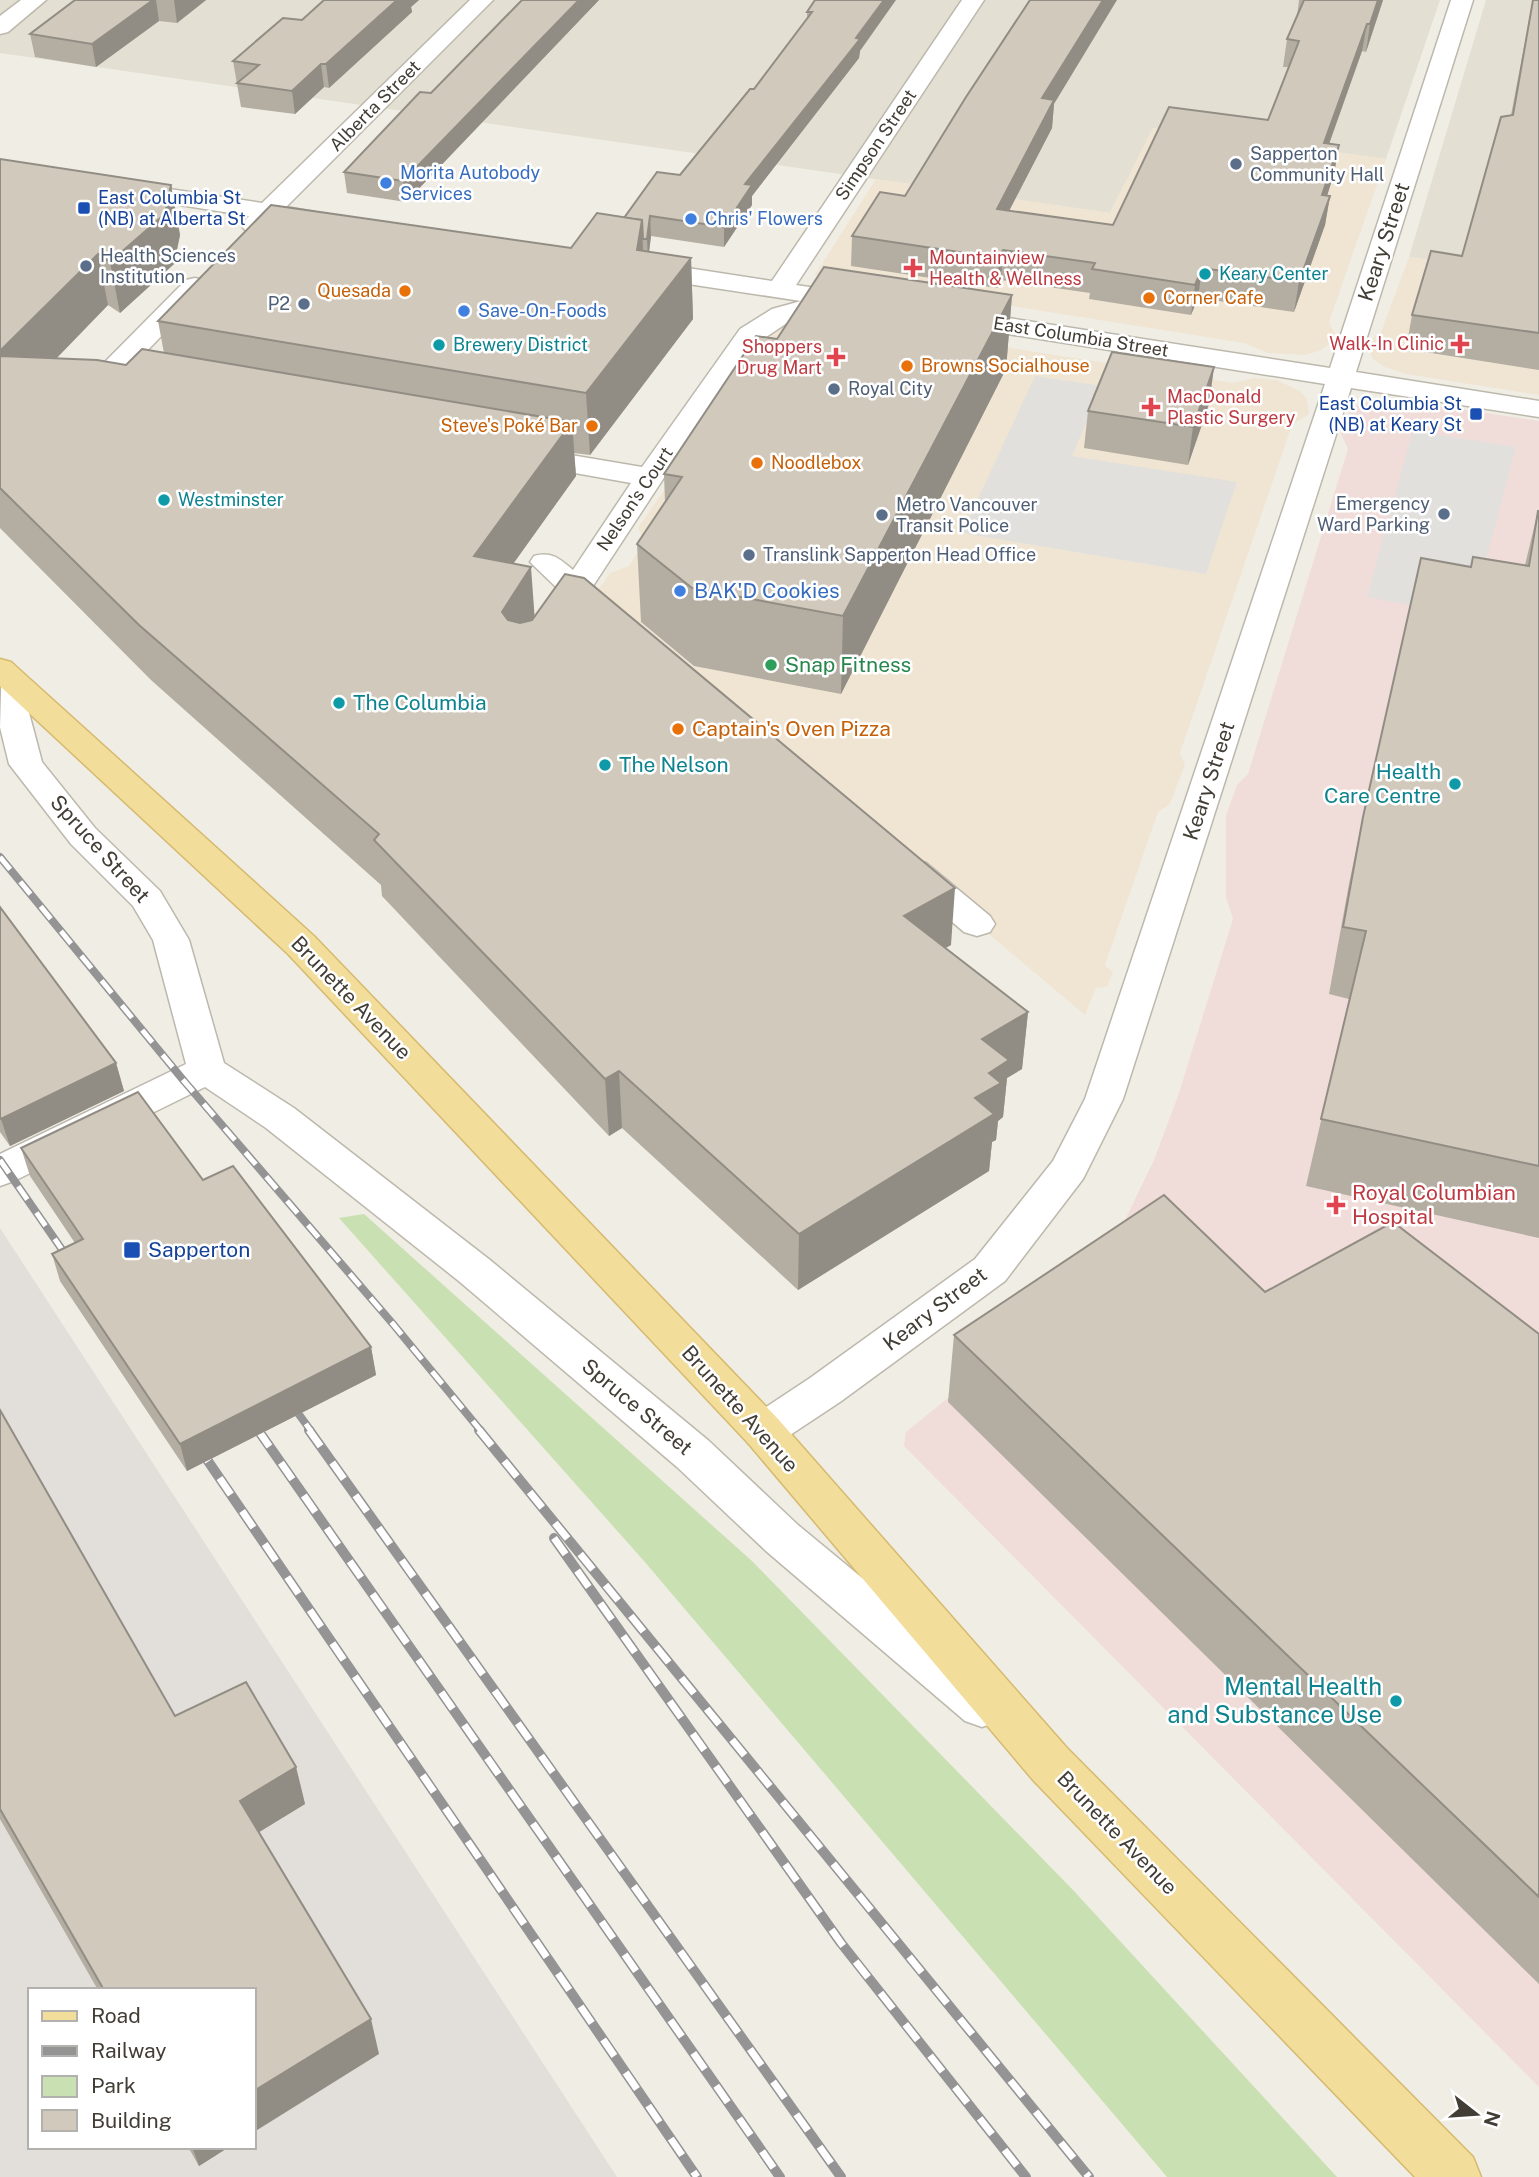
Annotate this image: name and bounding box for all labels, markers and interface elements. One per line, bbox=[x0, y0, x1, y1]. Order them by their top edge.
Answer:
street label: Alberta Street bbox=[325, 56, 424, 155]
street label: Simpson Street bbox=[831, 85, 920, 204]
place label: Sapperton Community Hall bbox=[1250, 143, 1384, 185]
marker: Sapperton Community Hall bbox=[1228, 156, 1244, 172]
place label: Morita Autobody Services bbox=[400, 162, 540, 204]
marker: Morita Autobody Services bbox=[378, 175, 394, 191]
street label: Keary Street bbox=[1353, 179, 1414, 304]
place label: East Columbia St (NB) at Alberta St bbox=[98, 187, 246, 229]
marker: East Columbia St (NB) at Alberta St bbox=[76, 200, 92, 216]
place label: Chris' Flowers bbox=[705, 208, 823, 229]
marker: Chris' Flowers bbox=[683, 211, 699, 227]
place label: Health Sciences Institution bbox=[100, 245, 236, 287]
place label: Mountainview Health & Wellness bbox=[929, 247, 1082, 289]
marker: Health Sciences Institution bbox=[78, 258, 94, 274]
marker: Mountainview Health & Wellness bbox=[903, 258, 923, 278]
place label: Keary Center bbox=[1219, 263, 1329, 284]
marker: Keary Center bbox=[1197, 266, 1213, 282]
place label: Quesada bbox=[317, 280, 391, 301]
marker: Quesada bbox=[397, 283, 413, 299]
place label: Corner Cafe bbox=[1163, 287, 1264, 308]
marker: Corner Cafe bbox=[1141, 290, 1157, 306]
place label: P2 bbox=[268, 293, 290, 314]
marker: P2 bbox=[296, 296, 312, 312]
place label: Save-On-Foods bbox=[478, 300, 607, 321]
marker: Save-On-Foods bbox=[456, 303, 472, 319]
street label: East Columbia Street bbox=[992, 312, 1170, 361]
place label: Walk-In Clinic bbox=[1329, 333, 1444, 354]
place label: Brewery District bbox=[453, 334, 588, 355]
marker: Walk-In Clinic bbox=[1450, 334, 1470, 354]
place label: Shoppers Drug Mart bbox=[737, 336, 822, 378]
marker: Brewery District bbox=[431, 337, 447, 353]
marker: Shoppers Drug Mart bbox=[828, 349, 844, 365]
place label: Browns Socialhouse bbox=[921, 355, 1090, 376]
marker: Browns Socialhouse bbox=[899, 358, 915, 374]
place label: Royal City bbox=[848, 378, 933, 399]
marker: Royal City bbox=[826, 381, 842, 397]
place label: MacDonald Plastic Surgery bbox=[1167, 386, 1296, 428]
place label: East Columbia St (NB) at Keary St bbox=[1319, 393, 1462, 435]
marker: MacDonald Plastic Surgery bbox=[1141, 397, 1161, 417]
marker: East Columbia St (NB) at Keary St bbox=[1468, 406, 1484, 422]
place label: Steve's Poké Bar bbox=[440, 415, 578, 436]
marker: Steve's Poké Bar bbox=[584, 418, 600, 434]
street label: Nelson's Court bbox=[592, 443, 677, 555]
place label: Noodlebox bbox=[771, 452, 861, 473]
marker: Noodlebox bbox=[749, 455, 765, 471]
place label: Westminster bbox=[178, 489, 284, 510]
marker: Westminster bbox=[156, 492, 172, 508]
place label: Emergency Ward Parking bbox=[1317, 493, 1430, 535]
place label: Metro Vancouver Transit Police bbox=[896, 494, 1038, 536]
marker: Emergency Ward Parking bbox=[1436, 506, 1452, 522]
marker: Metro Vancouver Transit Police bbox=[874, 507, 890, 523]
place label: Translink Sapperton Head Office bbox=[763, 544, 1036, 565]
marker: Translink Sapperton Head Office bbox=[741, 547, 757, 563]
place label: BAK'D Cookies bbox=[694, 578, 840, 603]
marker: BAK'D Cookies bbox=[672, 583, 688, 599]
place label: Snap Fitness bbox=[785, 652, 911, 677]
marker: Snap Fitness bbox=[763, 657, 779, 673]
place label: The Columbia bbox=[353, 690, 487, 715]
marker: The Columbia bbox=[331, 695, 347, 711]
place label: Captain's Oven Pizza bbox=[692, 716, 891, 741]
street label: Keary Street bbox=[1178, 718, 1239, 843]
marker: Captain's Oven Pizza bbox=[670, 721, 686, 737]
place label: The Nelson bbox=[619, 752, 729, 777]
marker: The Nelson bbox=[597, 757, 613, 773]
place label: Health Care Centre bbox=[1324, 759, 1441, 808]
marker: Health Care Centre bbox=[1447, 776, 1463, 792]
street label: Spruce Street bbox=[45, 790, 155, 908]
street label: Brunette Avenue bbox=[286, 931, 417, 1065]
place label: Royal Columbian Hospital bbox=[1352, 1180, 1516, 1229]
marker: Royal Columbian Hospital bbox=[1326, 1195, 1346, 1215]
place label: Sapperton bbox=[148, 1237, 250, 1262]
marker: Sapperton bbox=[122, 1240, 142, 1260]
street label: Keary Street bbox=[878, 1262, 991, 1356]
street label: Brunette Avenue bbox=[677, 1340, 804, 1477]
street label: Spruce Street bbox=[577, 1353, 698, 1460]
place label: Mental Health and Substance Use bbox=[1167, 1672, 1382, 1728]
marker: Mental Health and Substance Use bbox=[1388, 1693, 1404, 1709]
street label: Brunette Avenue bbox=[1052, 1766, 1183, 1900]
legend bbox=[28, 1988, 256, 2149]
text: Road bbox=[91, 2003, 141, 2028]
text: Railway bbox=[91, 2038, 167, 2063]
text: Park bbox=[91, 2073, 136, 2098]
north arrow bbox=[1441, 2079, 1511, 2149]
text: Building bbox=[91, 2108, 172, 2133]
text: N bbox=[1480, 2109, 1505, 2129]

